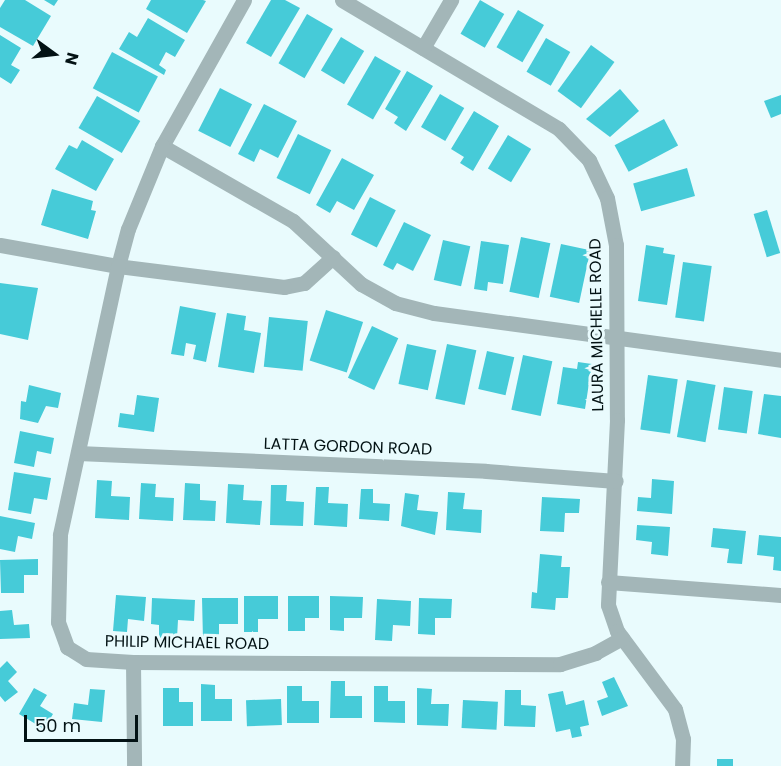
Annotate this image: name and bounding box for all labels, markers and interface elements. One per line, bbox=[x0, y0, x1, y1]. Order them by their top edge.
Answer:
north arrow bbox=[24, 24, 84, 84]
text: N bbox=[59, 50, 85, 68]
street label: LAURA MICHELLE ROAD bbox=[586, 238, 608, 412]
street label: LATTA GORDON ROAD bbox=[263, 434, 433, 460]
street label: PHILIP MICHAEL ROAD bbox=[105, 632, 269, 654]
scale bar bbox=[27, 703, 141, 741]
text: 50 m bbox=[35, 713, 81, 738]

